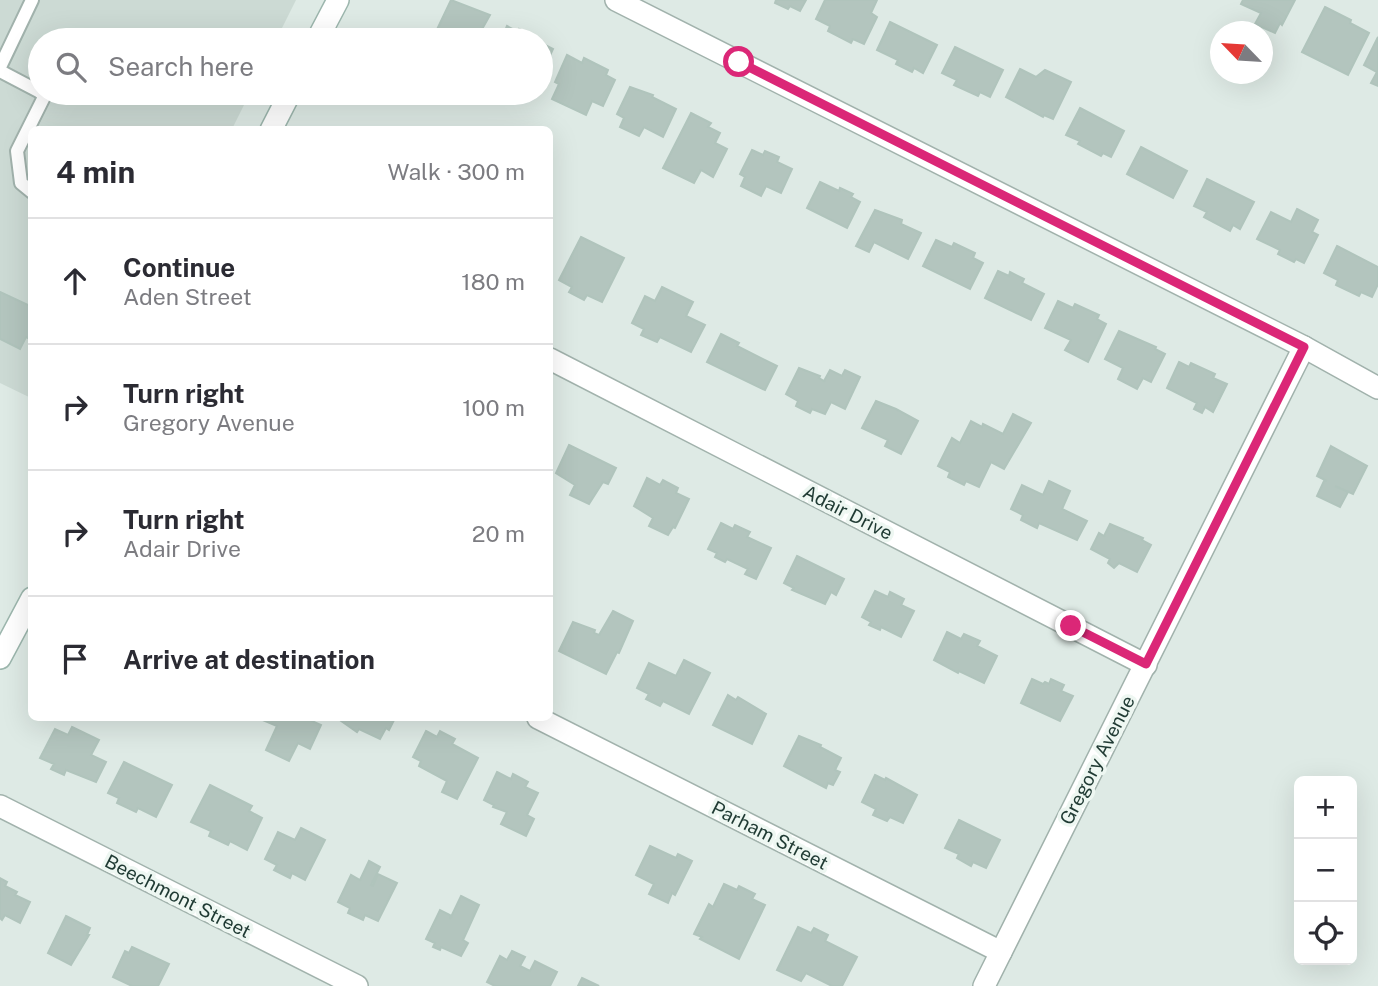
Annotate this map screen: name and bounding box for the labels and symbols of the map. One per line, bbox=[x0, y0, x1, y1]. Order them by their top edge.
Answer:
north arrow bbox=[1210, 21, 1273, 84]
route start bbox=[723, 46, 754, 77]
street label: Adair Drive bbox=[800, 480, 896, 544]
route end bbox=[1055, 610, 1086, 641]
street label: Gregory Avenue bbox=[1055, 692, 1139, 828]
street label: Parham Street bbox=[708, 796, 832, 874]
street label: Beechmont Street bbox=[101, 850, 255, 942]

